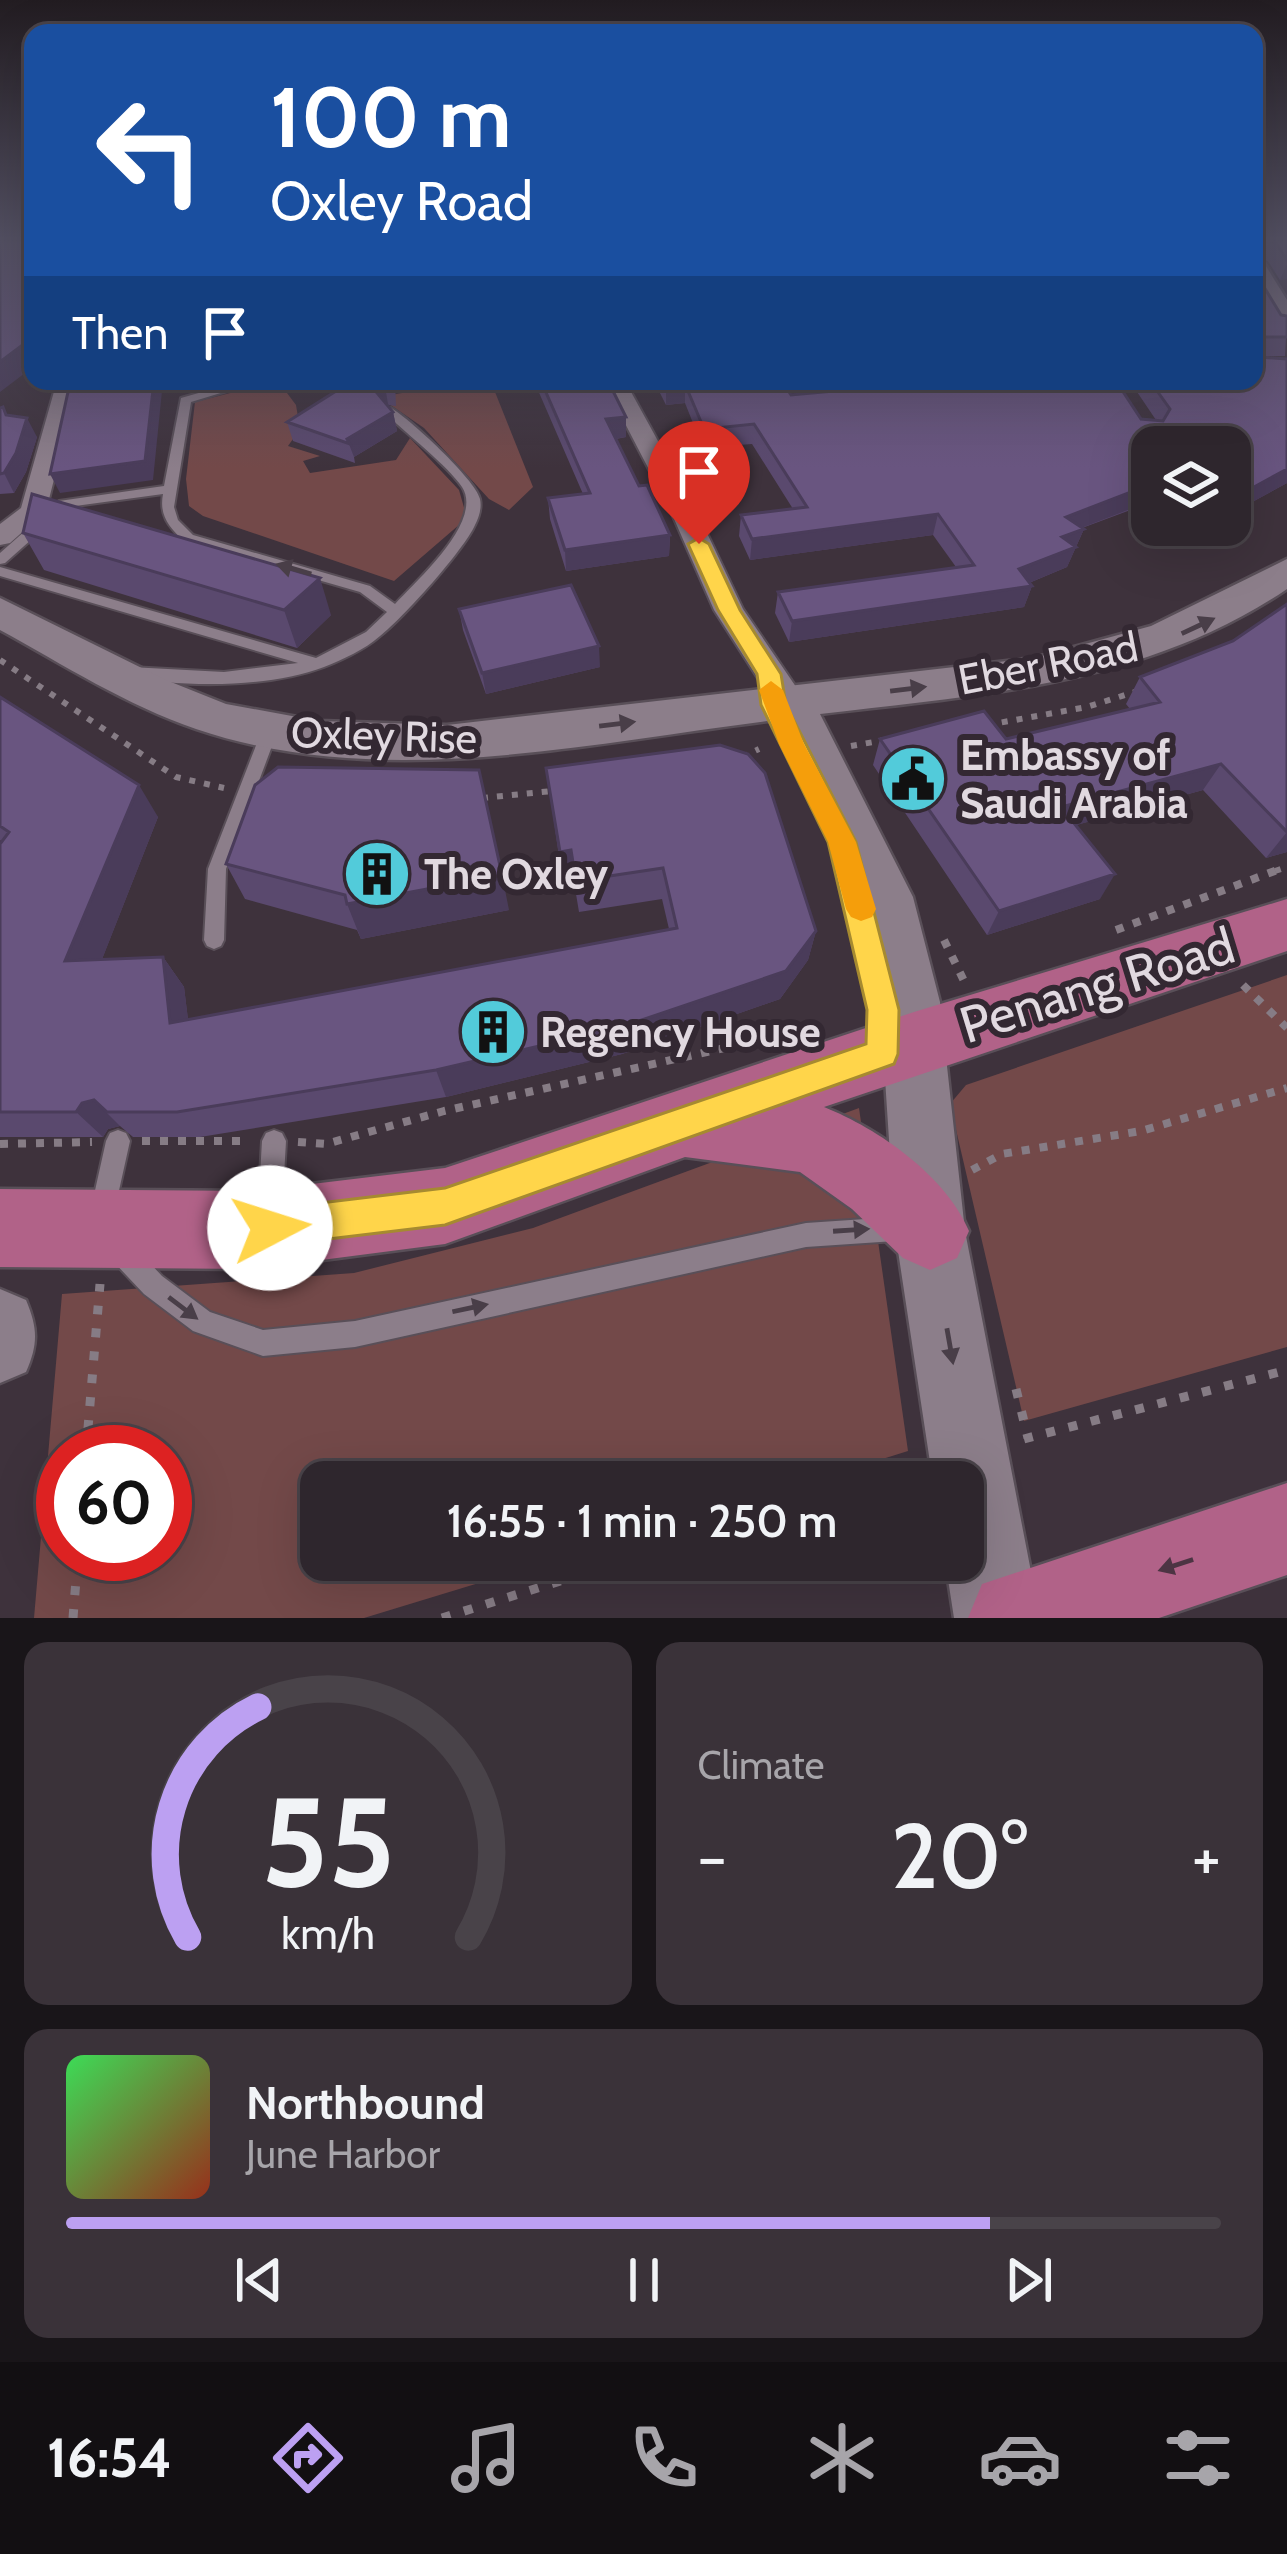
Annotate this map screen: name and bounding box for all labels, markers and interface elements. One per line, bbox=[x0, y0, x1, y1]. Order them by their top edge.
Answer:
text: 100 m bbox=[270, 66, 512, 168]
icon: left bbox=[72, 72, 228, 228]
text: Oxley Road bbox=[270, 168, 533, 234]
icon: arrive bbox=[192, 300, 258, 366]
text: Then bbox=[72, 306, 168, 360]
pin bbox=[648, 421, 750, 544]
map controls bbox=[1131, 426, 1251, 546]
button: layers bbox=[1131, 426, 1251, 546]
icon: arrive bbox=[666, 439, 732, 505]
one-way arrow bbox=[275, 558, 312, 577]
one-way arrow bbox=[1181, 615, 1216, 635]
street label: Eber Road bbox=[954, 620, 1142, 706]
one-way arrow bbox=[889, 679, 927, 698]
street label: Oxley Rise bbox=[290, 706, 478, 764]
one-way arrow bbox=[599, 715, 636, 734]
place label: Embassy of Saudi Arabia bbox=[960, 729, 1188, 829]
public building icon: Embassy of Saudi Arabia bbox=[878, 744, 948, 814]
building icon: The Oxley bbox=[342, 839, 412, 909]
place label: The Oxley bbox=[424, 848, 609, 900]
street label: Penang Road bbox=[952, 914, 1242, 1056]
building icon: Regency House bbox=[458, 997, 528, 1067]
place label: Regency House bbox=[540, 1006, 821, 1058]
position arrow bbox=[207, 1165, 333, 1291]
one-way arrow bbox=[833, 1220, 871, 1239]
one-way arrow bbox=[167, 1295, 199, 1319]
one-way arrow bbox=[451, 1298, 489, 1317]
one-way arrow bbox=[940, 1328, 959, 1365]
speed limit sign: 60 bbox=[36, 1425, 192, 1581]
text: 16:55 · 1 min · 250 m bbox=[447, 1494, 837, 1548]
one-way arrow bbox=[1157, 1557, 1194, 1576]
text: Climate bbox=[698, 1741, 824, 1789]
text: 55 bbox=[261, 1766, 395, 1917]
text: 20° bbox=[891, 1801, 1028, 1911]
text: − bbox=[698, 1816, 727, 1897]
text: + bbox=[1192, 1816, 1221, 1897]
text: km/h bbox=[281, 1907, 375, 1959]
text: Northbound bbox=[246, 2076, 485, 2130]
text: June Harbor bbox=[246, 2130, 440, 2178]
icon: previous bbox=[226, 2247, 292, 2313]
icon: pause bbox=[611, 2247, 677, 2313]
icon: next bbox=[996, 2247, 1062, 2313]
icon: directions bbox=[266, 2416, 350, 2500]
icon: music bbox=[444, 2416, 528, 2500]
icon: phone bbox=[622, 2416, 706, 2500]
icon: climate bbox=[800, 2416, 884, 2500]
icon: car bbox=[978, 2416, 1062, 2500]
icon: filters bbox=[1156, 2416, 1240, 2500]
text: 16:54 bbox=[47, 2425, 172, 2491]

